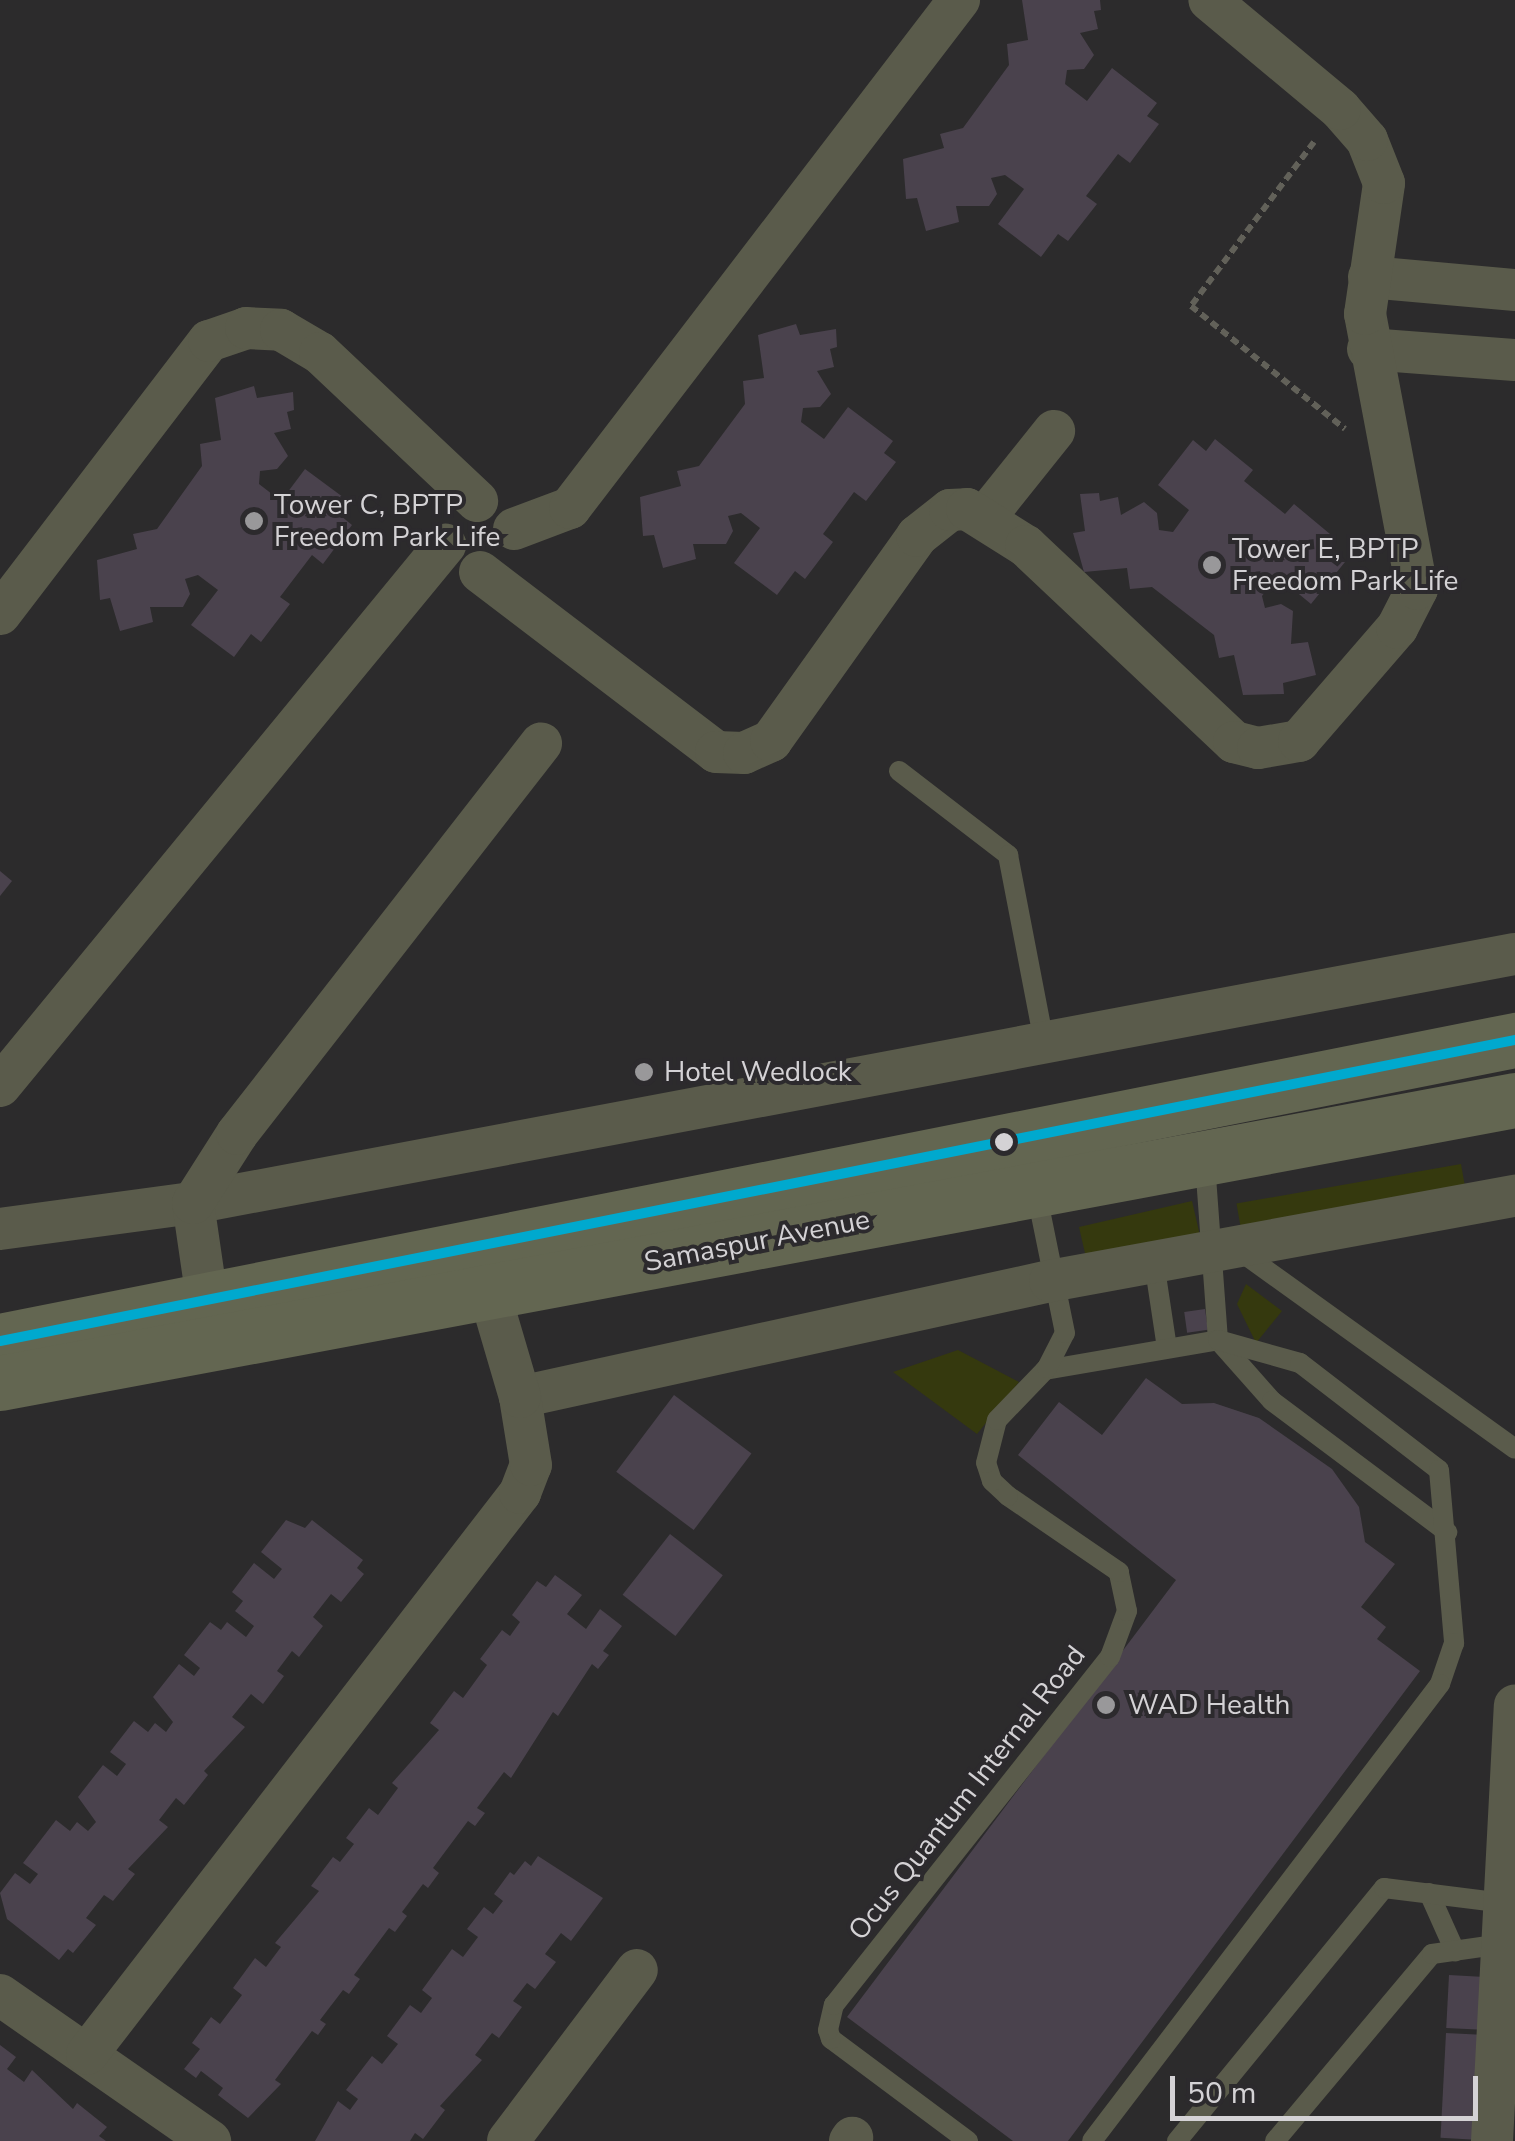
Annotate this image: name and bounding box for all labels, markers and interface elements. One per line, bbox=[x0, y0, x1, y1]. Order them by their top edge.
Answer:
place label: Tower C, BPTP Freedom Park Life bbox=[274, 488, 500, 554]
marker: Tower C, BPTP Freedom Park Life bbox=[243, 510, 265, 532]
place label: Tower E, BPTP Freedom Park Life bbox=[1232, 532, 1458, 598]
marker: Tower E, BPTP Freedom Park Life bbox=[1201, 554, 1223, 576]
place label: Hotel Wedlock bbox=[664, 1055, 852, 1089]
marker: Hotel Wedlock bbox=[633, 1061, 655, 1083]
unlabelled marker bbox=[994, 1132, 1014, 1152]
street label: Samaspur Avenue bbox=[641, 1203, 873, 1279]
street label: Ocus Quantum Internal Road bbox=[842, 1639, 1092, 1947]
place label: WAD Health bbox=[1128, 1688, 1290, 1722]
marker: WAD Health bbox=[1093, 1692, 1119, 1718]
scale bar bbox=[1175, 2056, 1482, 2118]
text: 50 m bbox=[1187, 2073, 1256, 2114]

